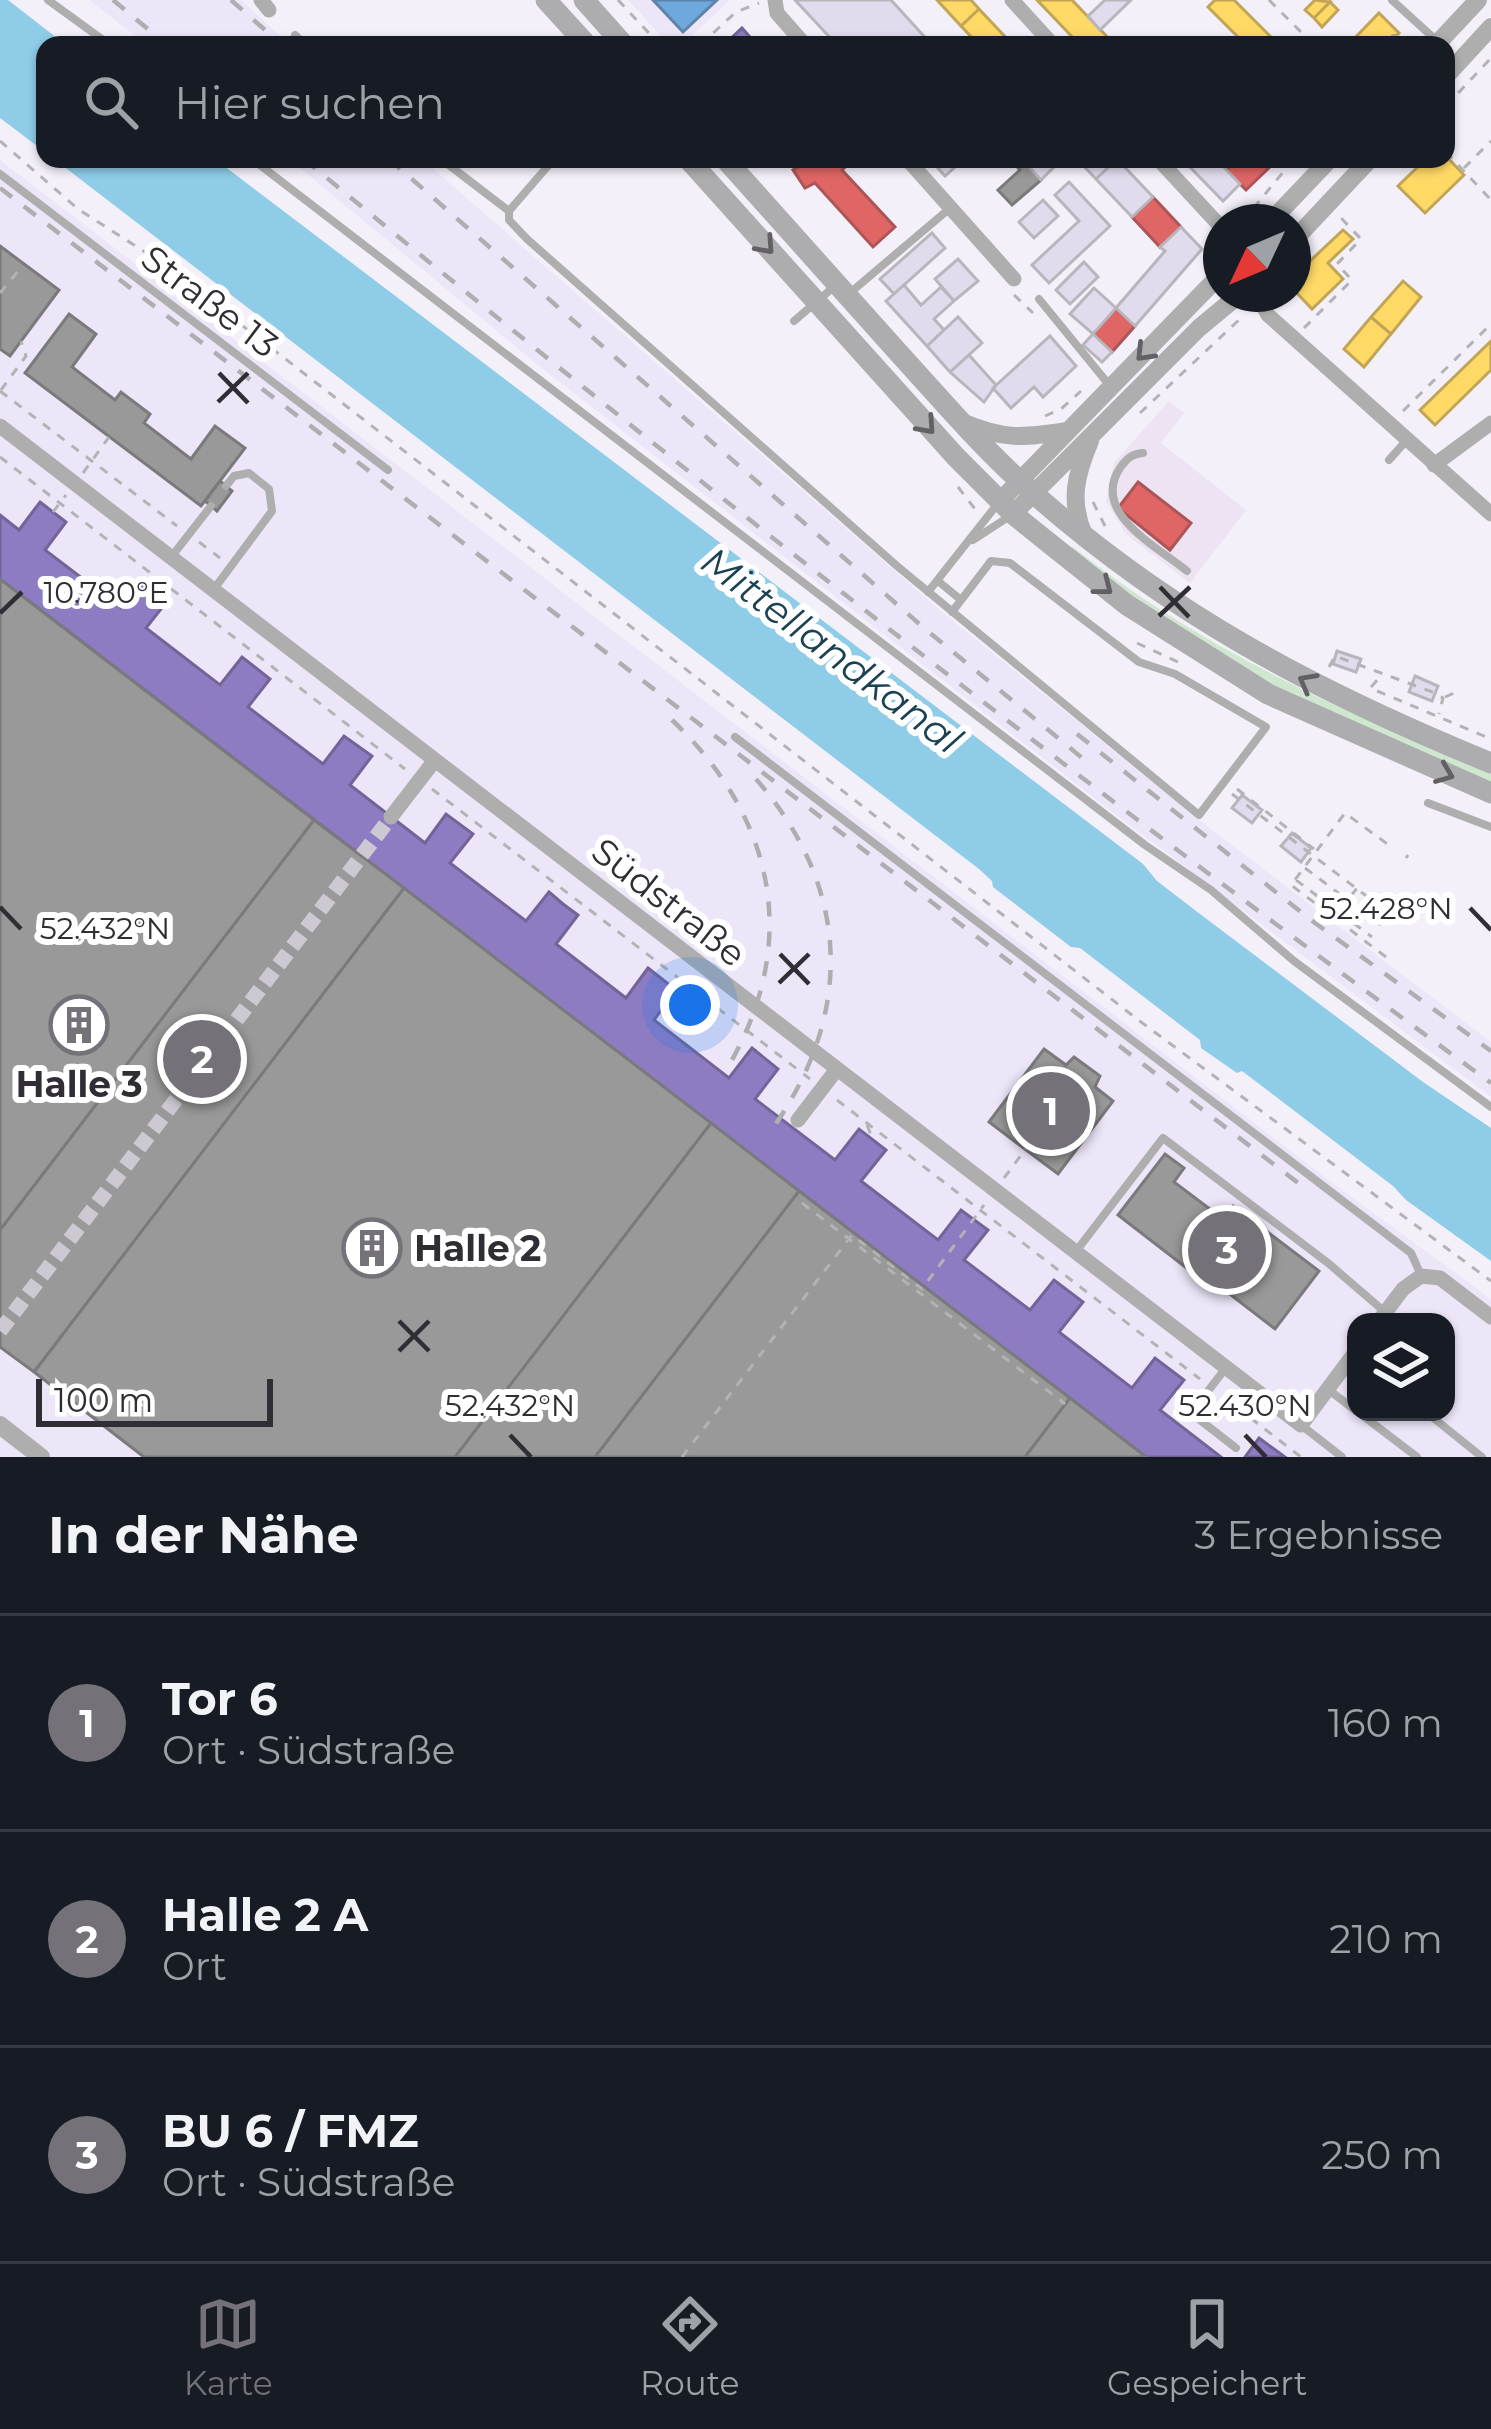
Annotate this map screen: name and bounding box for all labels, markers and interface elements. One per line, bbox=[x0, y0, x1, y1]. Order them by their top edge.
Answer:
search box bbox=[36, 36, 1455, 168]
icon: search bbox=[78, 69, 144, 135]
text: Hier suchen bbox=[174, 75, 445, 130]
north arrow bbox=[1203, 204, 1311, 312]
one-way arrow bbox=[752, 233, 773, 254]
street label: Straße 13 bbox=[133, 235, 287, 367]
one-way arrow bbox=[1137, 339, 1159, 361]
one-way arrow bbox=[913, 412, 934, 433]
water label: Mittellandkanal bbox=[692, 536, 972, 764]
one-way arrow bbox=[1090, 573, 1112, 594]
text: 10.780°E bbox=[43, 574, 169, 611]
one-way arrow bbox=[1299, 673, 1320, 696]
one-way arrow bbox=[1433, 760, 1454, 784]
street label: Südstraße bbox=[583, 828, 755, 976]
text: 52.428°N bbox=[1319, 890, 1453, 927]
text: 52.432°N bbox=[40, 910, 170, 947]
your location bbox=[660, 975, 720, 1035]
building icon: Halle 3 bbox=[48, 994, 110, 1056]
pin: 2 bbox=[163, 1014, 241, 1104]
place label: Halle 3 bbox=[15, 1062, 143, 1106]
pin: 1 bbox=[1012, 1066, 1090, 1156]
pin: 3 bbox=[1188, 1205, 1266, 1295]
building icon: Halle 2 bbox=[341, 1217, 403, 1279]
place label: Halle 2 bbox=[414, 1226, 541, 1270]
map controls bbox=[1347, 1313, 1455, 1421]
button: layers bbox=[1347, 1313, 1455, 1421]
scale bar bbox=[36, 1373, 273, 1426]
text: 100 m bbox=[54, 1380, 153, 1420]
text: 52.432°N bbox=[445, 1387, 575, 1424]
text: 52.430°N bbox=[1178, 1387, 1312, 1424]
text: In der Nähe bbox=[48, 1504, 359, 1566]
text: 3 Ergebnisse bbox=[1194, 1511, 1443, 1559]
text: Tor 6 bbox=[162, 1671, 278, 1726]
text: 1 bbox=[79, 1699, 95, 1747]
text: 160 m bbox=[1328, 1699, 1443, 1747]
text: Ort · Südstraße bbox=[162, 1726, 455, 1774]
text: Halle 2 A bbox=[162, 1887, 368, 1942]
text: 2 bbox=[75, 1915, 99, 1963]
text: 210 m bbox=[1329, 1915, 1443, 1963]
text: Ort bbox=[162, 1942, 227, 1990]
text: BU 6 / FMZ bbox=[162, 2103, 418, 2158]
text: 3 bbox=[75, 2131, 99, 2179]
text: 250 m bbox=[1321, 2131, 1443, 2179]
text: Ort · Südstraße bbox=[162, 2158, 455, 2206]
tab: Karte bbox=[184, 2291, 273, 2403]
tab: Route bbox=[640, 2291, 739, 2403]
tab: Gespeichert bbox=[1107, 2291, 1307, 2403]

